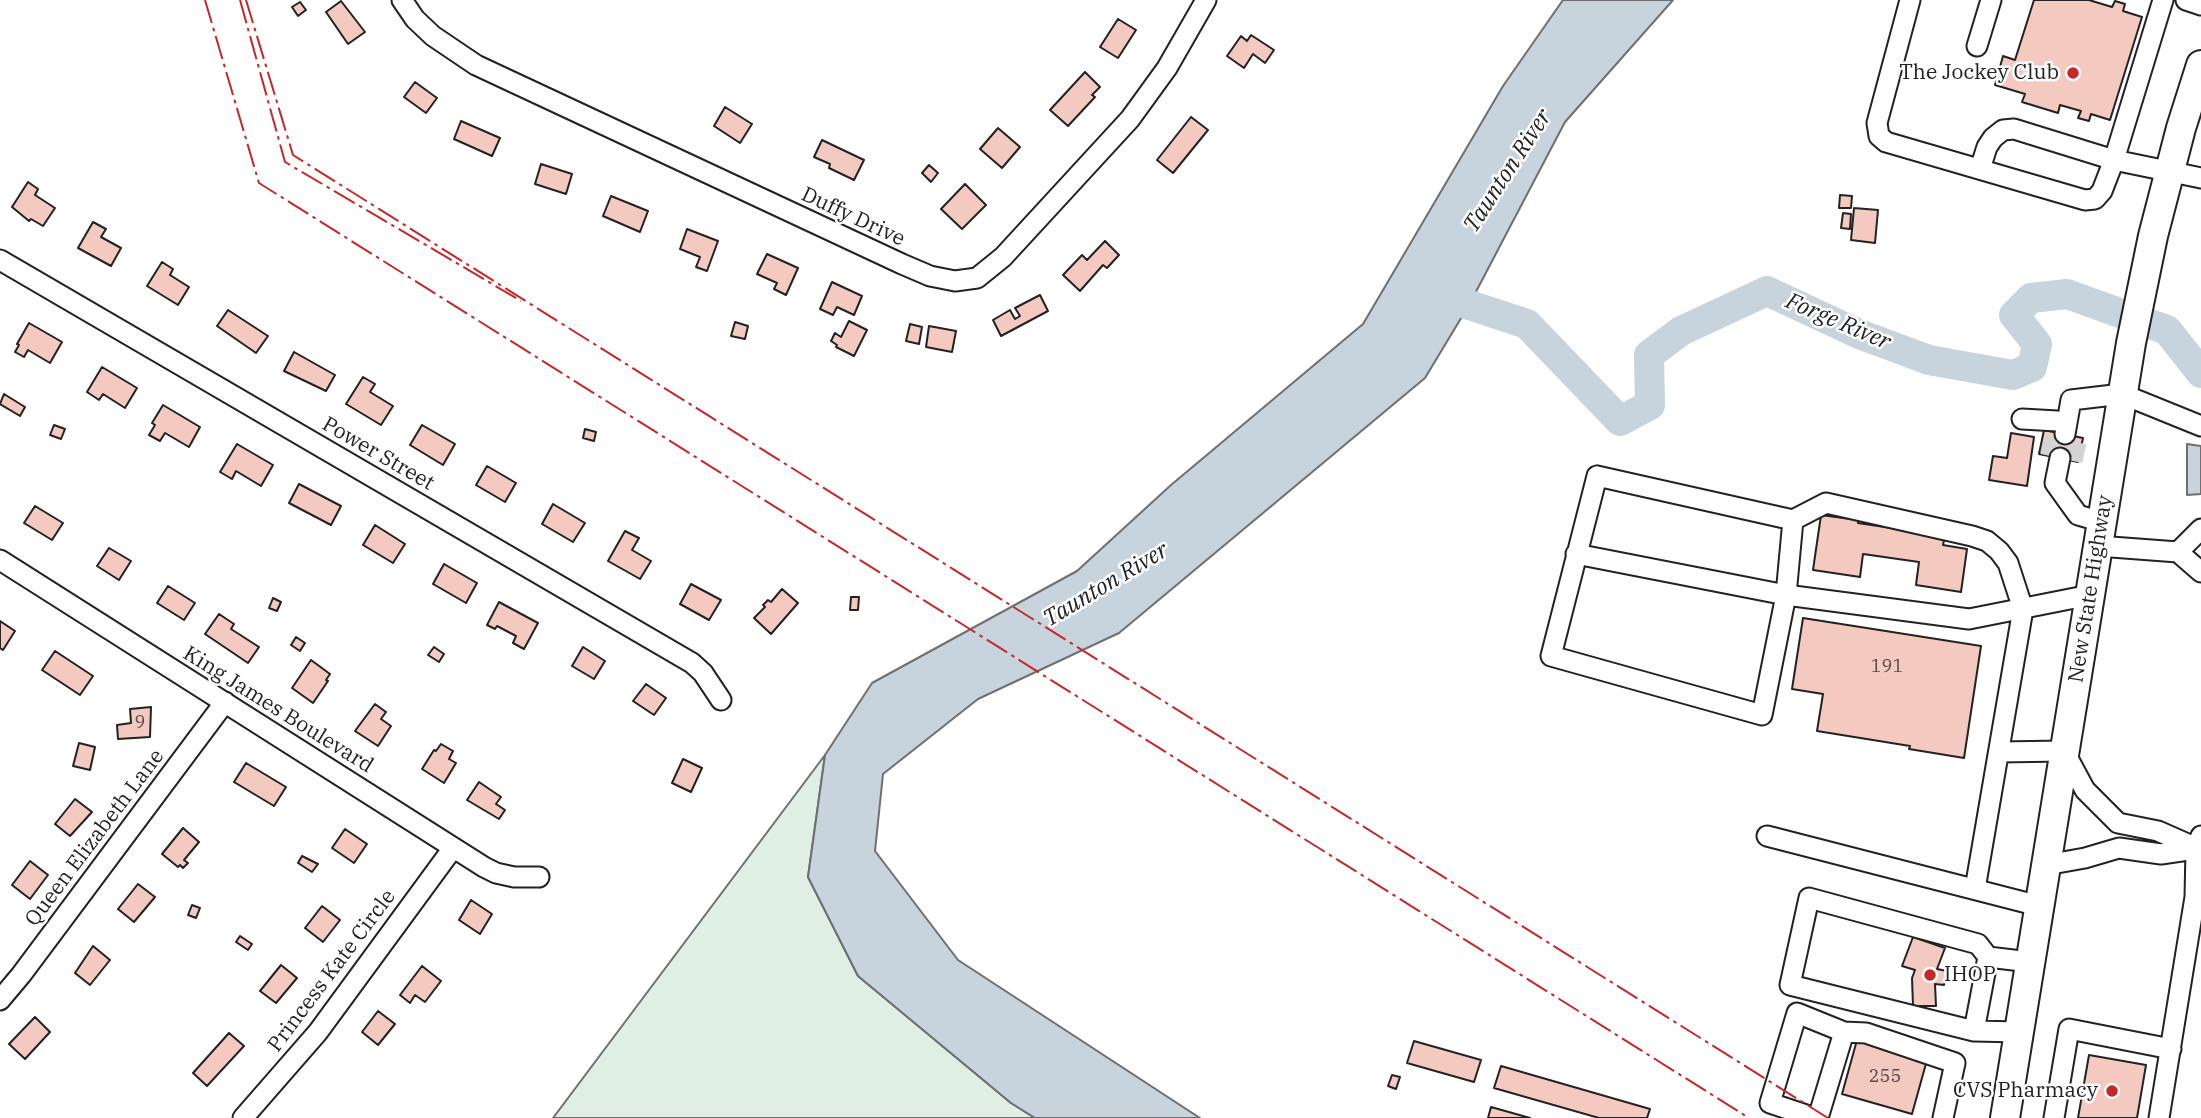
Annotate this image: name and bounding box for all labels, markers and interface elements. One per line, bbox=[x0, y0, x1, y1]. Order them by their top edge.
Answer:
place label: The Jockey Club bbox=[1899, 60, 2059, 86]
marker: The Jockey Club bbox=[2065, 65, 2081, 81]
water label: Taunton River bbox=[1458, 104, 1558, 238]
street label: Duffy Drive bbox=[797, 182, 909, 252]
water label: Forge River bbox=[1781, 288, 1895, 356]
street label: Power Street bbox=[318, 412, 438, 496]
street label: New State Highway bbox=[2064, 494, 2118, 684]
water label: Taunton River bbox=[1038, 537, 1174, 633]
street label: King James Boulevard bbox=[178, 641, 378, 779]
house number: 191 bbox=[1871, 656, 1903, 678]
house number: 9 bbox=[135, 712, 145, 734]
street label: Queen Elizabeth Lane bbox=[20, 744, 170, 932]
street label: Princess Kate Circle bbox=[263, 885, 401, 1057]
place label: IHOP bbox=[1944, 962, 1996, 988]
marker: IHOP bbox=[1922, 967, 1938, 983]
house number: 255 bbox=[1869, 1066, 1901, 1088]
place label: CVS Pharmacy bbox=[1953, 1078, 2098, 1104]
marker: CVS Pharmacy bbox=[2104, 1083, 2120, 1099]

